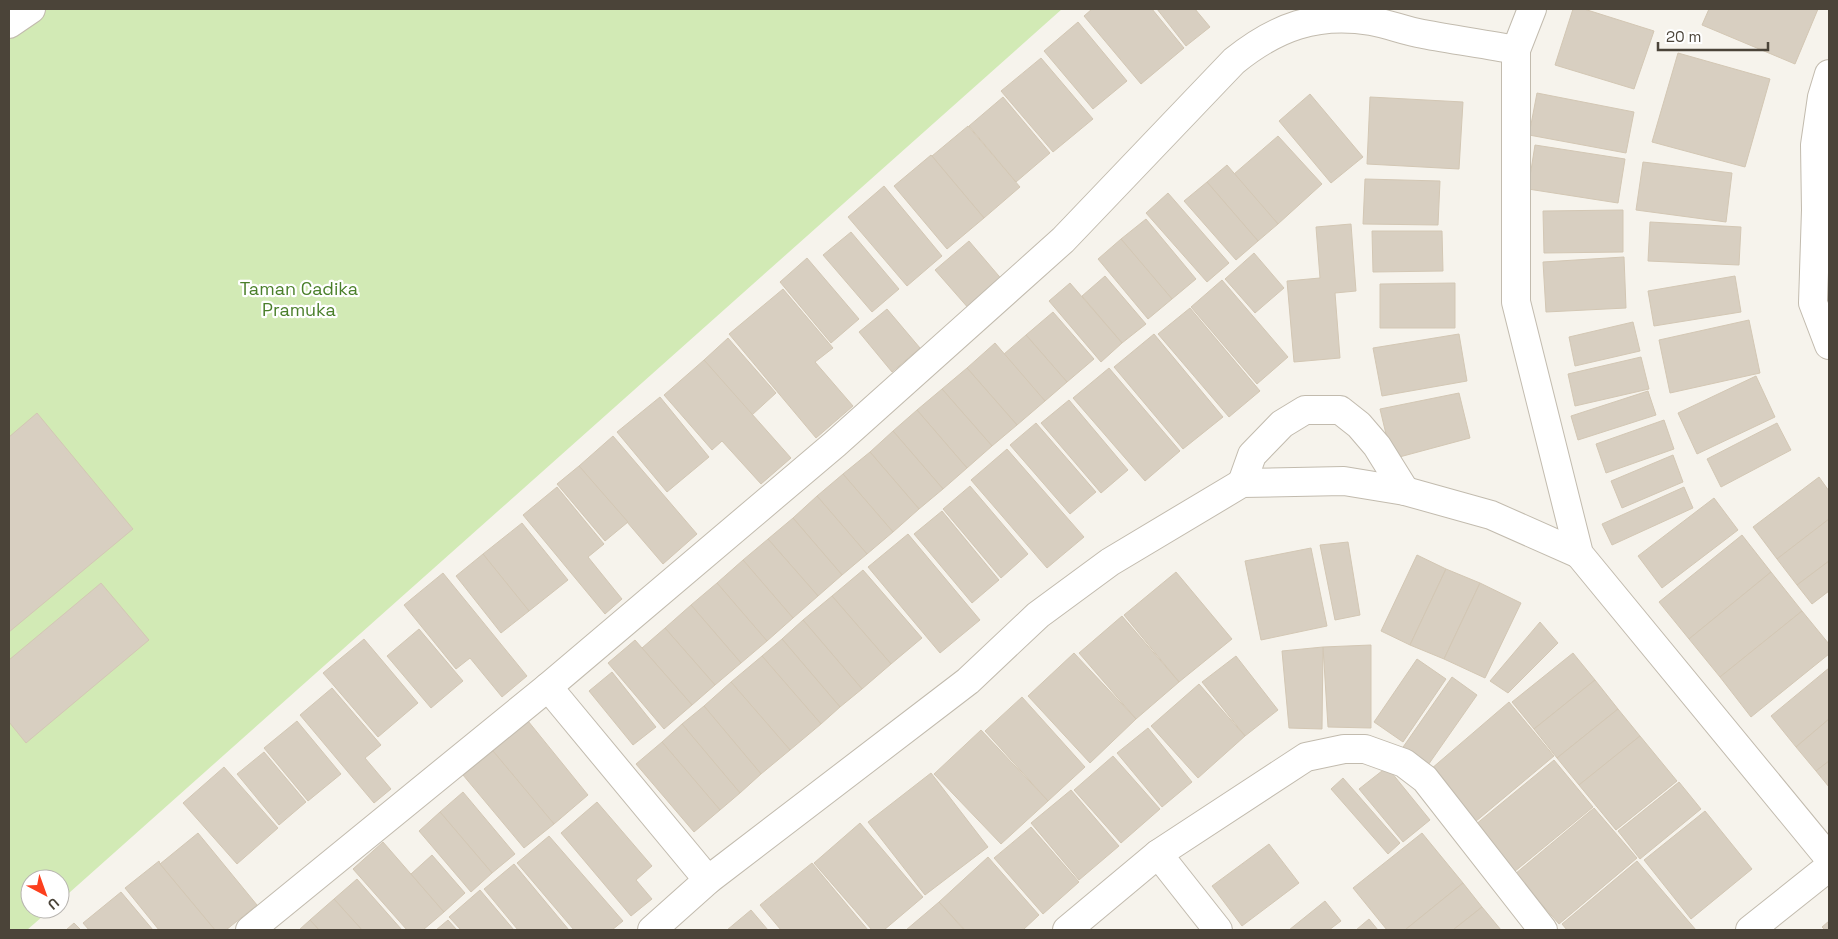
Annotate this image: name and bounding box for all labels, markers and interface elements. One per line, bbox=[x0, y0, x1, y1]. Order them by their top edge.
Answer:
scale bar bbox=[1658, 20, 1768, 52]
text: 20 m bbox=[1666, 27, 1701, 46]
park label: Taman Cadika Pramuka bbox=[240, 277, 358, 321]
north arrow bbox=[20, 869, 70, 919]
text: U bbox=[44, 894, 63, 914]

